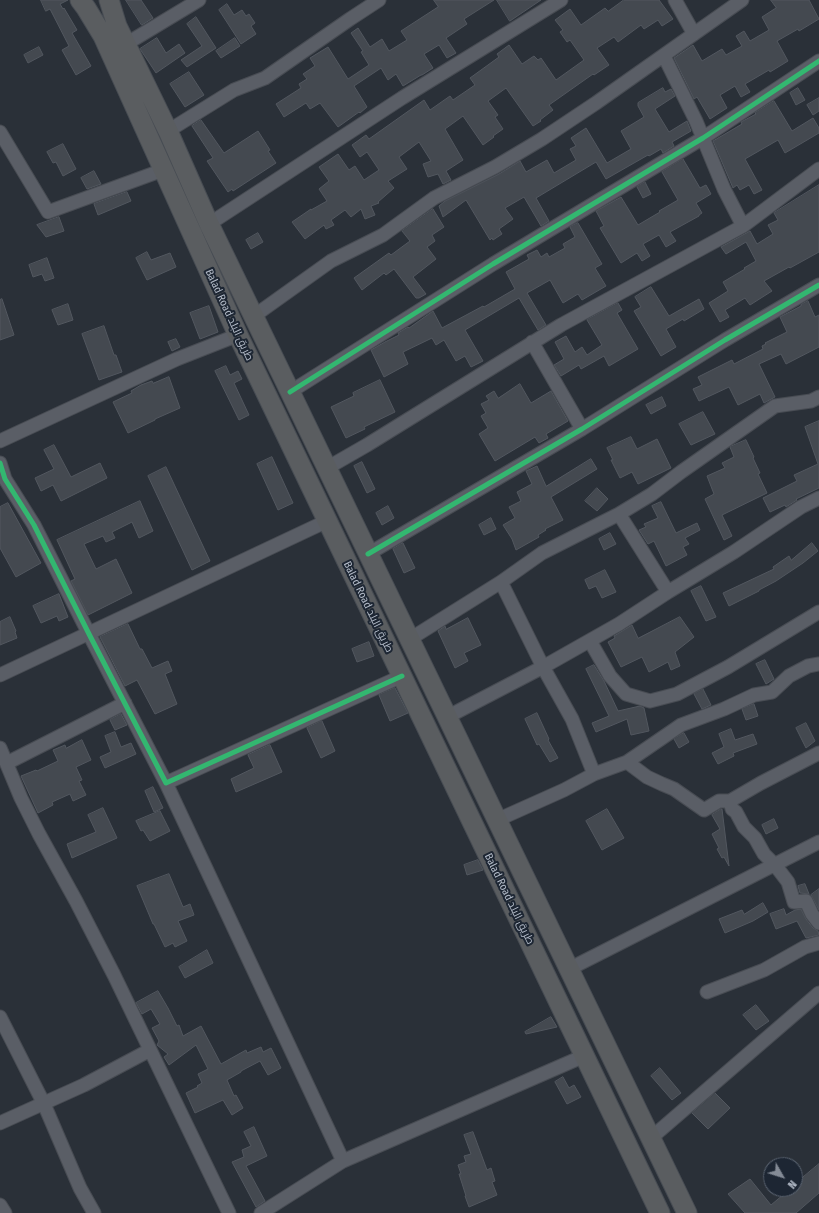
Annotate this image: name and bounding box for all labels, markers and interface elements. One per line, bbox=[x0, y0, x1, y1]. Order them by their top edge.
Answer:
street label: Balad Road طريق البلد bbox=[202, 267, 256, 363]
street label: Balad Road طريق البلد bbox=[340, 559, 396, 655]
street label: Balad Road طريق البلد bbox=[481, 851, 537, 947]
north arrow bbox=[763, 1157, 803, 1197]
text: N bbox=[785, 1178, 799, 1191]

